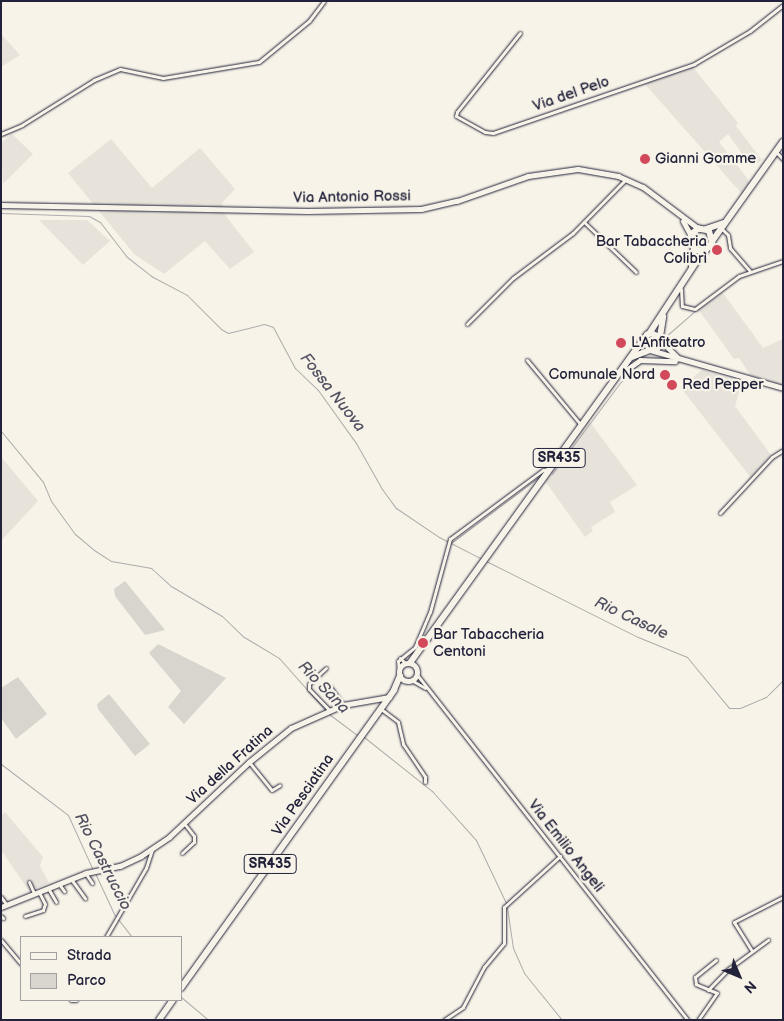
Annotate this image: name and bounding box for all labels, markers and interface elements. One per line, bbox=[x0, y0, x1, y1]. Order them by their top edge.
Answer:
street label: Via del Pelo bbox=[530, 73, 612, 115]
place label: Gianni Gomme bbox=[655, 150, 756, 168]
marker: Gianni Gomme bbox=[639, 153, 651, 165]
street label: Via Antonio Rossi bbox=[293, 187, 411, 207]
place label: Bar Tabaccheria Colibrì bbox=[595, 232, 707, 267]
marker: Bar Tabaccheria Colibrì bbox=[711, 244, 723, 256]
place label: L'Anfiteatro bbox=[631, 334, 706, 352]
marker: L'Anfiteatro bbox=[615, 337, 627, 349]
water label: Fossa Nuova bbox=[295, 350, 369, 436]
place label: Comunale Nord bbox=[548, 366, 655, 384]
marker: Comunale Nord bbox=[659, 369, 671, 381]
place label: Red Pepper bbox=[682, 376, 764, 394]
marker: Red Pepper bbox=[666, 379, 678, 391]
road number: SR435 bbox=[532, 446, 586, 469]
water label: Rio Casale bbox=[591, 594, 671, 644]
place label: Bar Tabaccheria Centoni bbox=[433, 625, 545, 660]
marker: Bar Tabaccheria Centoni bbox=[417, 637, 429, 649]
water label: Rio Sana bbox=[293, 658, 353, 718]
street label: Via della Fratina bbox=[183, 722, 277, 808]
street label: Via Pesciatina bbox=[268, 751, 338, 839]
street label: Via Emilio Angeli bbox=[524, 796, 608, 896]
water label: Rio Castruccio bbox=[69, 810, 135, 914]
road number: SR435 bbox=[242, 852, 298, 876]
legend bbox=[20, 936, 182, 1001]
text: Strada bbox=[67, 946, 111, 965]
north arrow bbox=[714, 951, 764, 1001]
text: Parco bbox=[67, 971, 106, 990]
text: N bbox=[740, 977, 760, 997]

